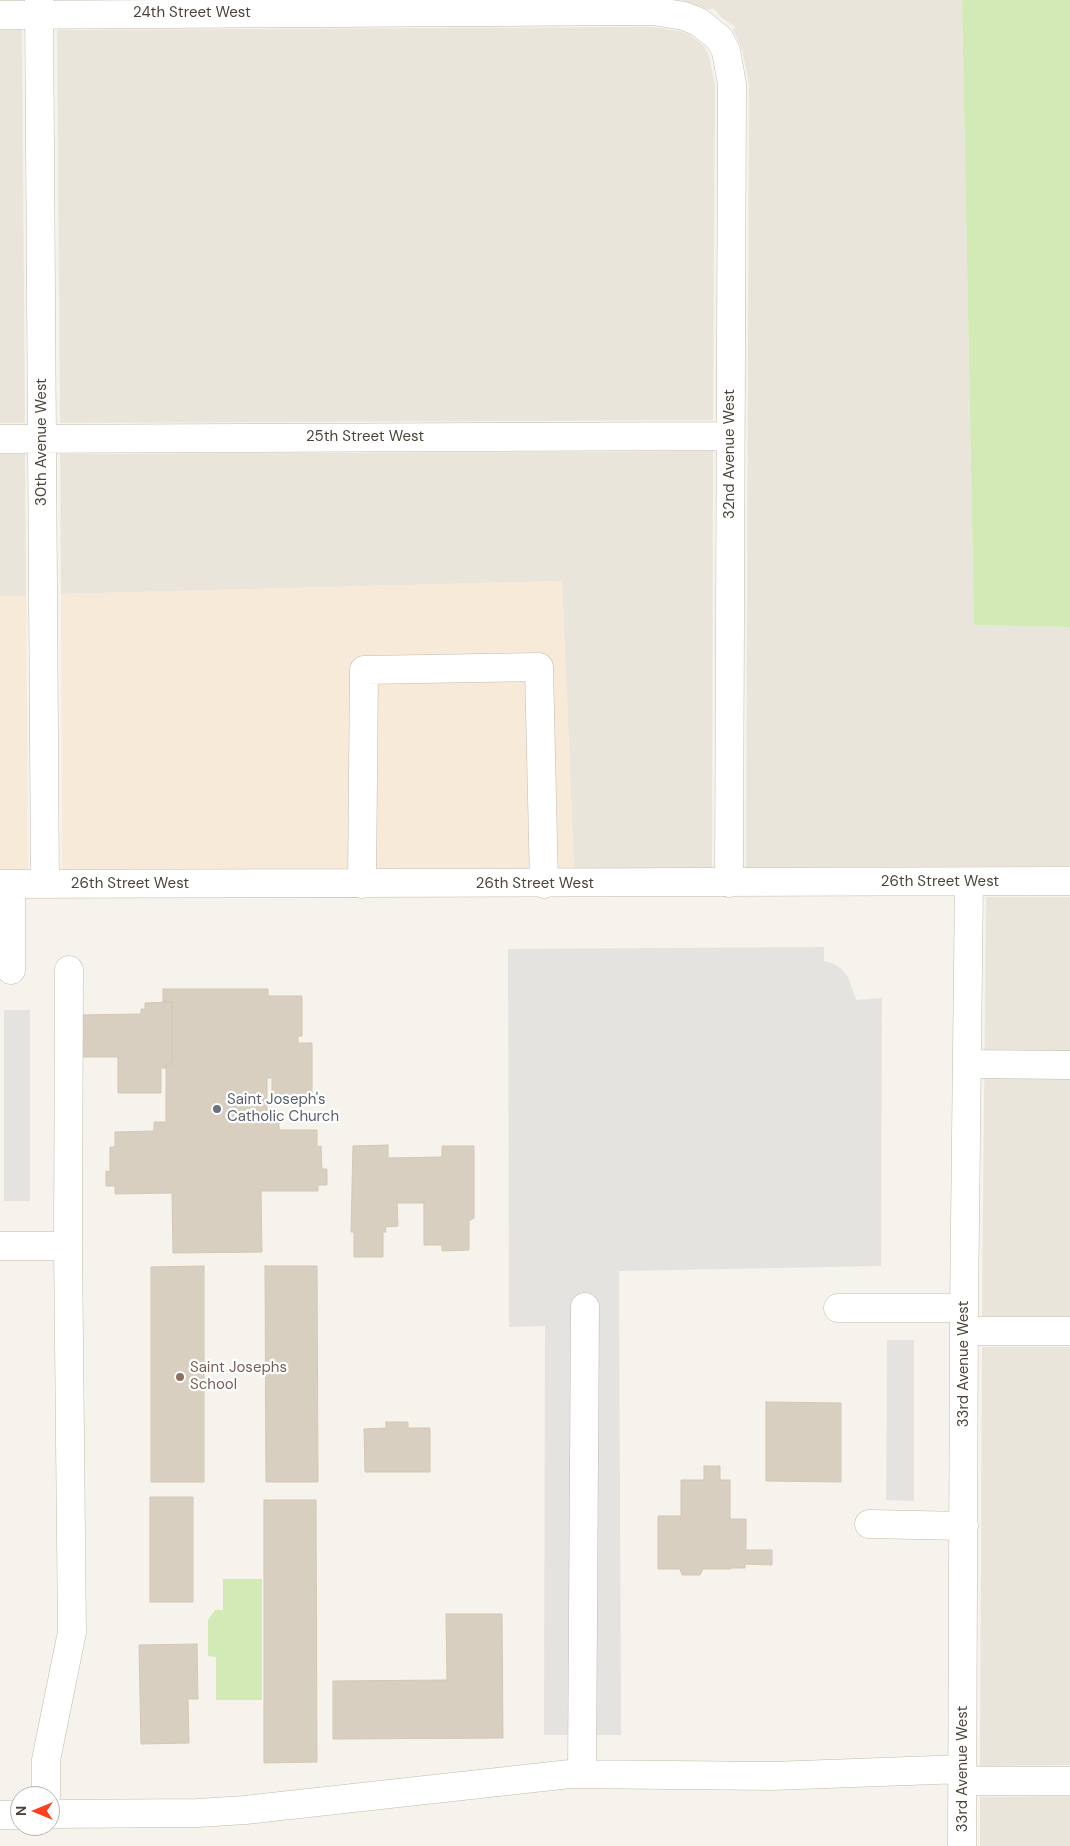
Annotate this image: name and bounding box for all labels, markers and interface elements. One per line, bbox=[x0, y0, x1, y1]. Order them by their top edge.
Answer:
street label: 24th Street West bbox=[133, 4, 251, 22]
street label: 30th Avenue West bbox=[33, 378, 51, 506]
street label: 32nd Avenue West bbox=[721, 389, 739, 519]
street label: 25th Street West bbox=[306, 428, 424, 446]
street label: 26th Street West bbox=[881, 873, 999, 891]
street label: 26th Street West bbox=[71, 875, 189, 893]
street label: 26th Street West bbox=[476, 875, 594, 893]
place label: Saint Joseph's Catholic Church bbox=[227, 1091, 339, 1126]
marker: Saint Joseph's Catholic Church bbox=[211, 1103, 223, 1115]
street label: 33rd Avenue West bbox=[955, 1301, 973, 1427]
place label: Saint Josephs School bbox=[190, 1359, 287, 1394]
marker: Saint Josephs School bbox=[174, 1371, 186, 1383]
street label: 33rd Avenue West bbox=[954, 1706, 972, 1832]
north arrow bbox=[10, 1786, 60, 1836]
text: N bbox=[12, 1806, 30, 1816]

